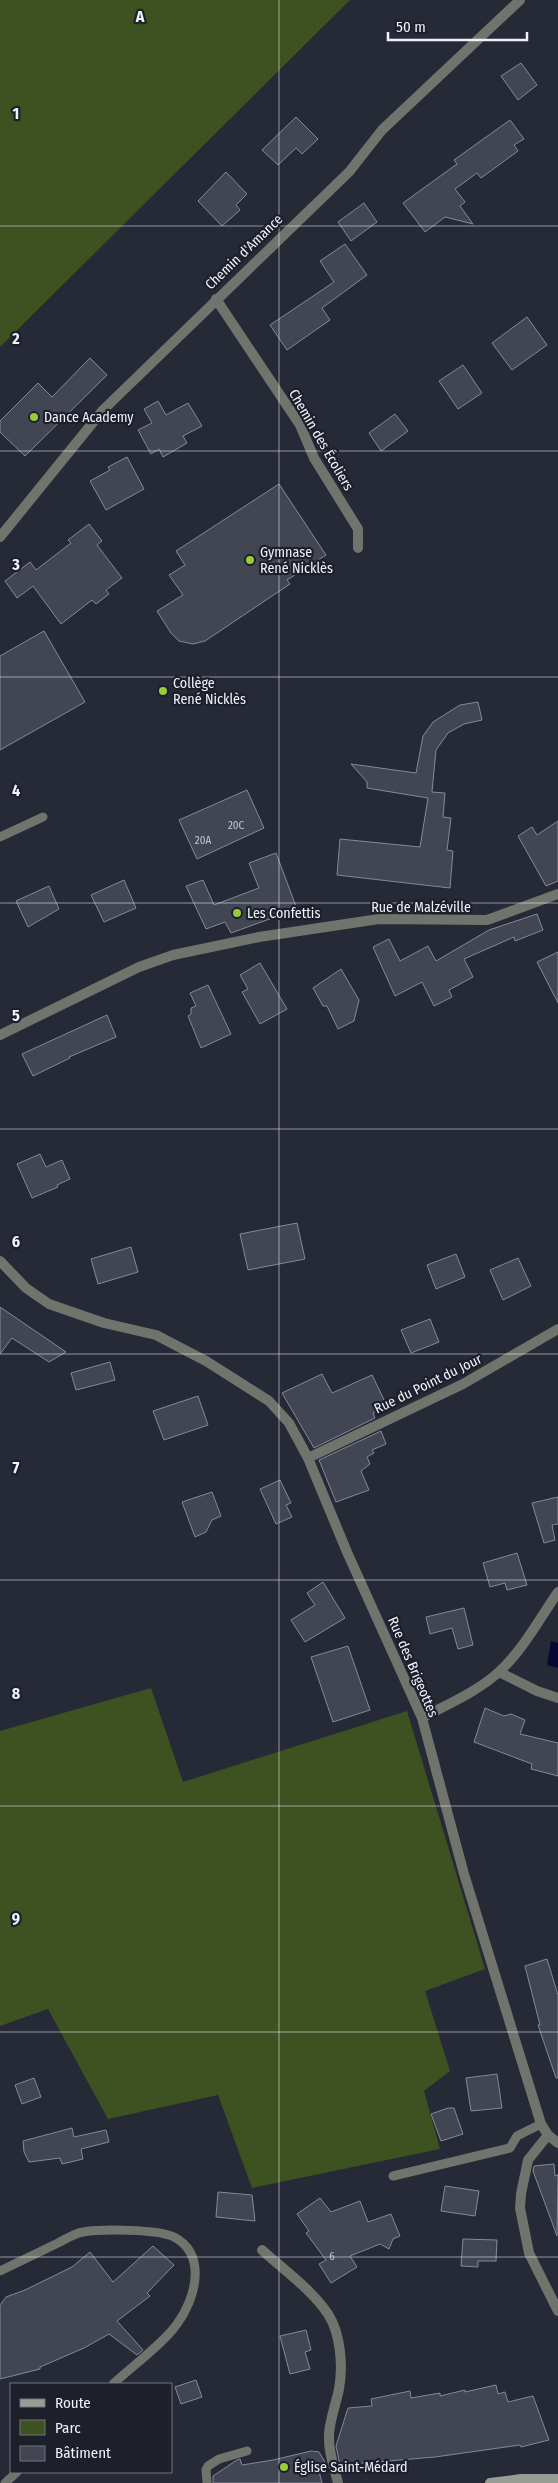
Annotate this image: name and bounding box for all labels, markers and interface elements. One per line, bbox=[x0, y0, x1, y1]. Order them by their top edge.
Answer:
text: A bbox=[135, 7, 145, 26]
scale bar bbox=[388, 10, 527, 42]
text: 50 m bbox=[396, 18, 426, 36]
text: 1 bbox=[13, 104, 19, 123]
street label: Chemin d'Amance bbox=[202, 211, 286, 293]
text: 2 bbox=[11, 329, 20, 348]
street label: Chemin des Écoliers bbox=[285, 386, 358, 494]
place label: Dance Academy bbox=[44, 409, 134, 426]
marker: Dance Academy bbox=[28, 411, 40, 423]
place label: Gymnase René Nicklès bbox=[260, 544, 333, 577]
marker: Gymnase René Nicklès bbox=[244, 554, 256, 566]
text: 3 bbox=[11, 555, 20, 574]
place label: Collège René Nicklès bbox=[173, 675, 246, 708]
marker: Collège René Nicklès bbox=[157, 685, 169, 697]
text: 4 bbox=[12, 781, 20, 800]
house number: 20C bbox=[228, 819, 244, 832]
house number: 20A bbox=[195, 834, 211, 847]
street label: Rue de Malzéville bbox=[371, 899, 471, 916]
place label: Les Confettis bbox=[247, 905, 320, 922]
marker: Les Confettis bbox=[231, 907, 243, 919]
text: 5 bbox=[12, 1006, 20, 1025]
text: 6 bbox=[12, 1232, 20, 1251]
street label: Rue du Point du Jour bbox=[371, 1350, 485, 1417]
text: 7 bbox=[13, 1458, 20, 1477]
street label: Rue des Brigeottes bbox=[384, 1614, 442, 1720]
text: 8 bbox=[12, 1684, 21, 1703]
text: 9 bbox=[12, 1909, 20, 1928]
house number: 6 bbox=[329, 2250, 335, 2263]
legend bbox=[10, 2383, 172, 2473]
text: Route bbox=[55, 2394, 91, 2412]
text: Parc bbox=[55, 2419, 81, 2437]
text: Bâtiment bbox=[55, 2444, 111, 2462]
place label: Église Saint-Médard bbox=[294, 2458, 407, 2476]
marker: Église Saint-Médard bbox=[278, 2461, 290, 2473]

